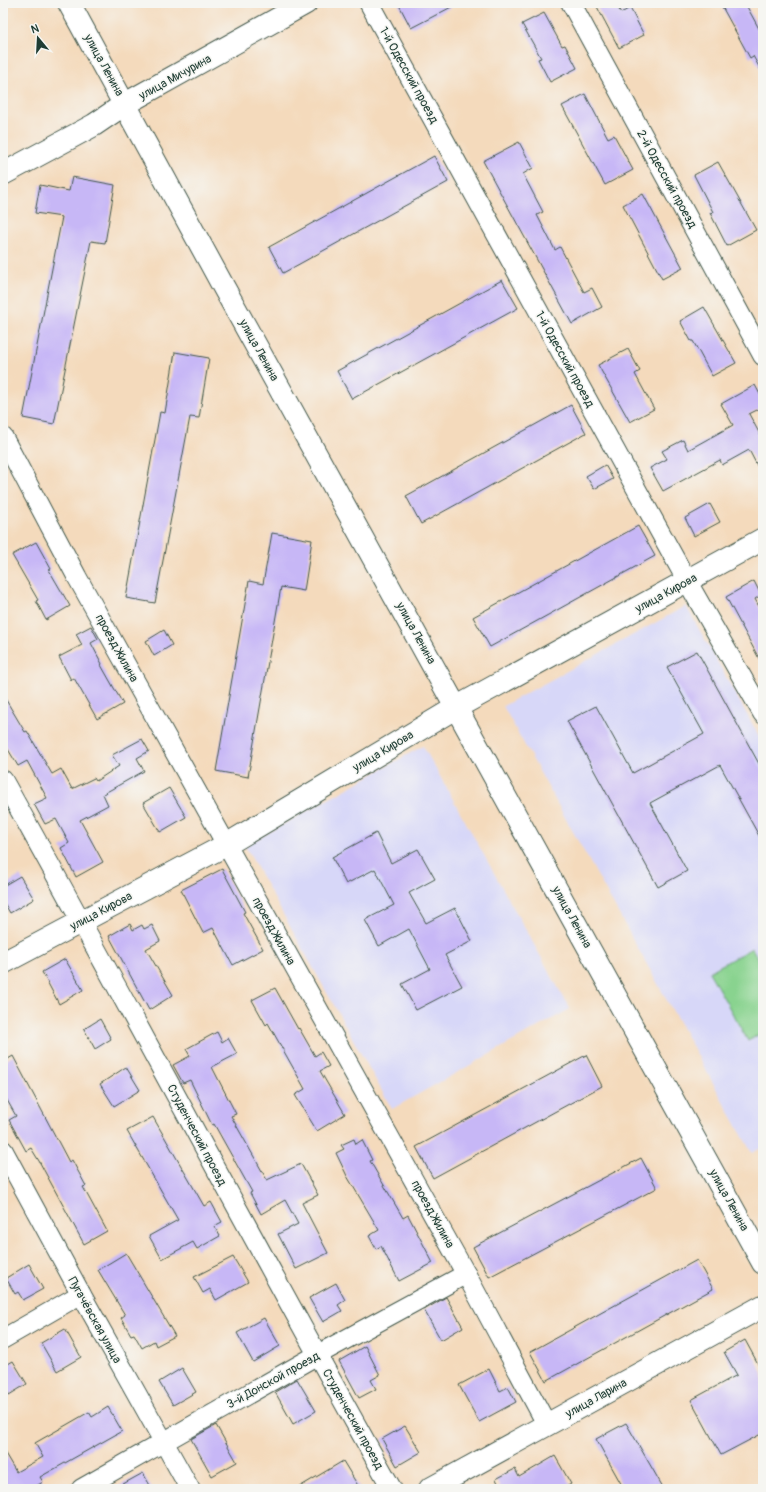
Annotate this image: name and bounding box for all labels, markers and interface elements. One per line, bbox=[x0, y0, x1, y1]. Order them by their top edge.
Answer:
north arrow bbox=[18, 18, 58, 58]
text: N bbox=[30, 21, 41, 36]
street label: 1-й Одесский проезд bbox=[376, 24, 442, 127]
street label: улица Ленина bbox=[80, 31, 127, 99]
street label: улица Мичурина bbox=[136, 51, 214, 104]
street label: 2-й Одесский проезд bbox=[633, 127, 700, 232]
street label: 1-й Одесский проезд bbox=[532, 308, 598, 411]
street label: улица Ленина bbox=[235, 316, 282, 384]
street label: улица Кирова bbox=[632, 570, 700, 617]
street label: улица Ленина bbox=[392, 599, 439, 667]
street label: проезд Жилина bbox=[92, 612, 142, 685]
street label: улица Кирова bbox=[349, 727, 417, 776]
street label: улица Ленина bbox=[548, 883, 595, 951]
street label: улица Кирова bbox=[67, 889, 135, 935]
street label: проезд Жилина bbox=[249, 895, 299, 968]
street label: Студенческий проезд bbox=[163, 1082, 230, 1189]
street label: улица Ленина bbox=[705, 1166, 752, 1234]
street label: проезд Жилина bbox=[408, 1178, 458, 1251]
street label: Пугачёвская улица bbox=[65, 1274, 125, 1366]
street label: 3-й Донской проезд bbox=[224, 1348, 323, 1412]
street label: Студенческий проезд bbox=[319, 1366, 387, 1473]
street label: улица Ларина bbox=[562, 1375, 630, 1422]

